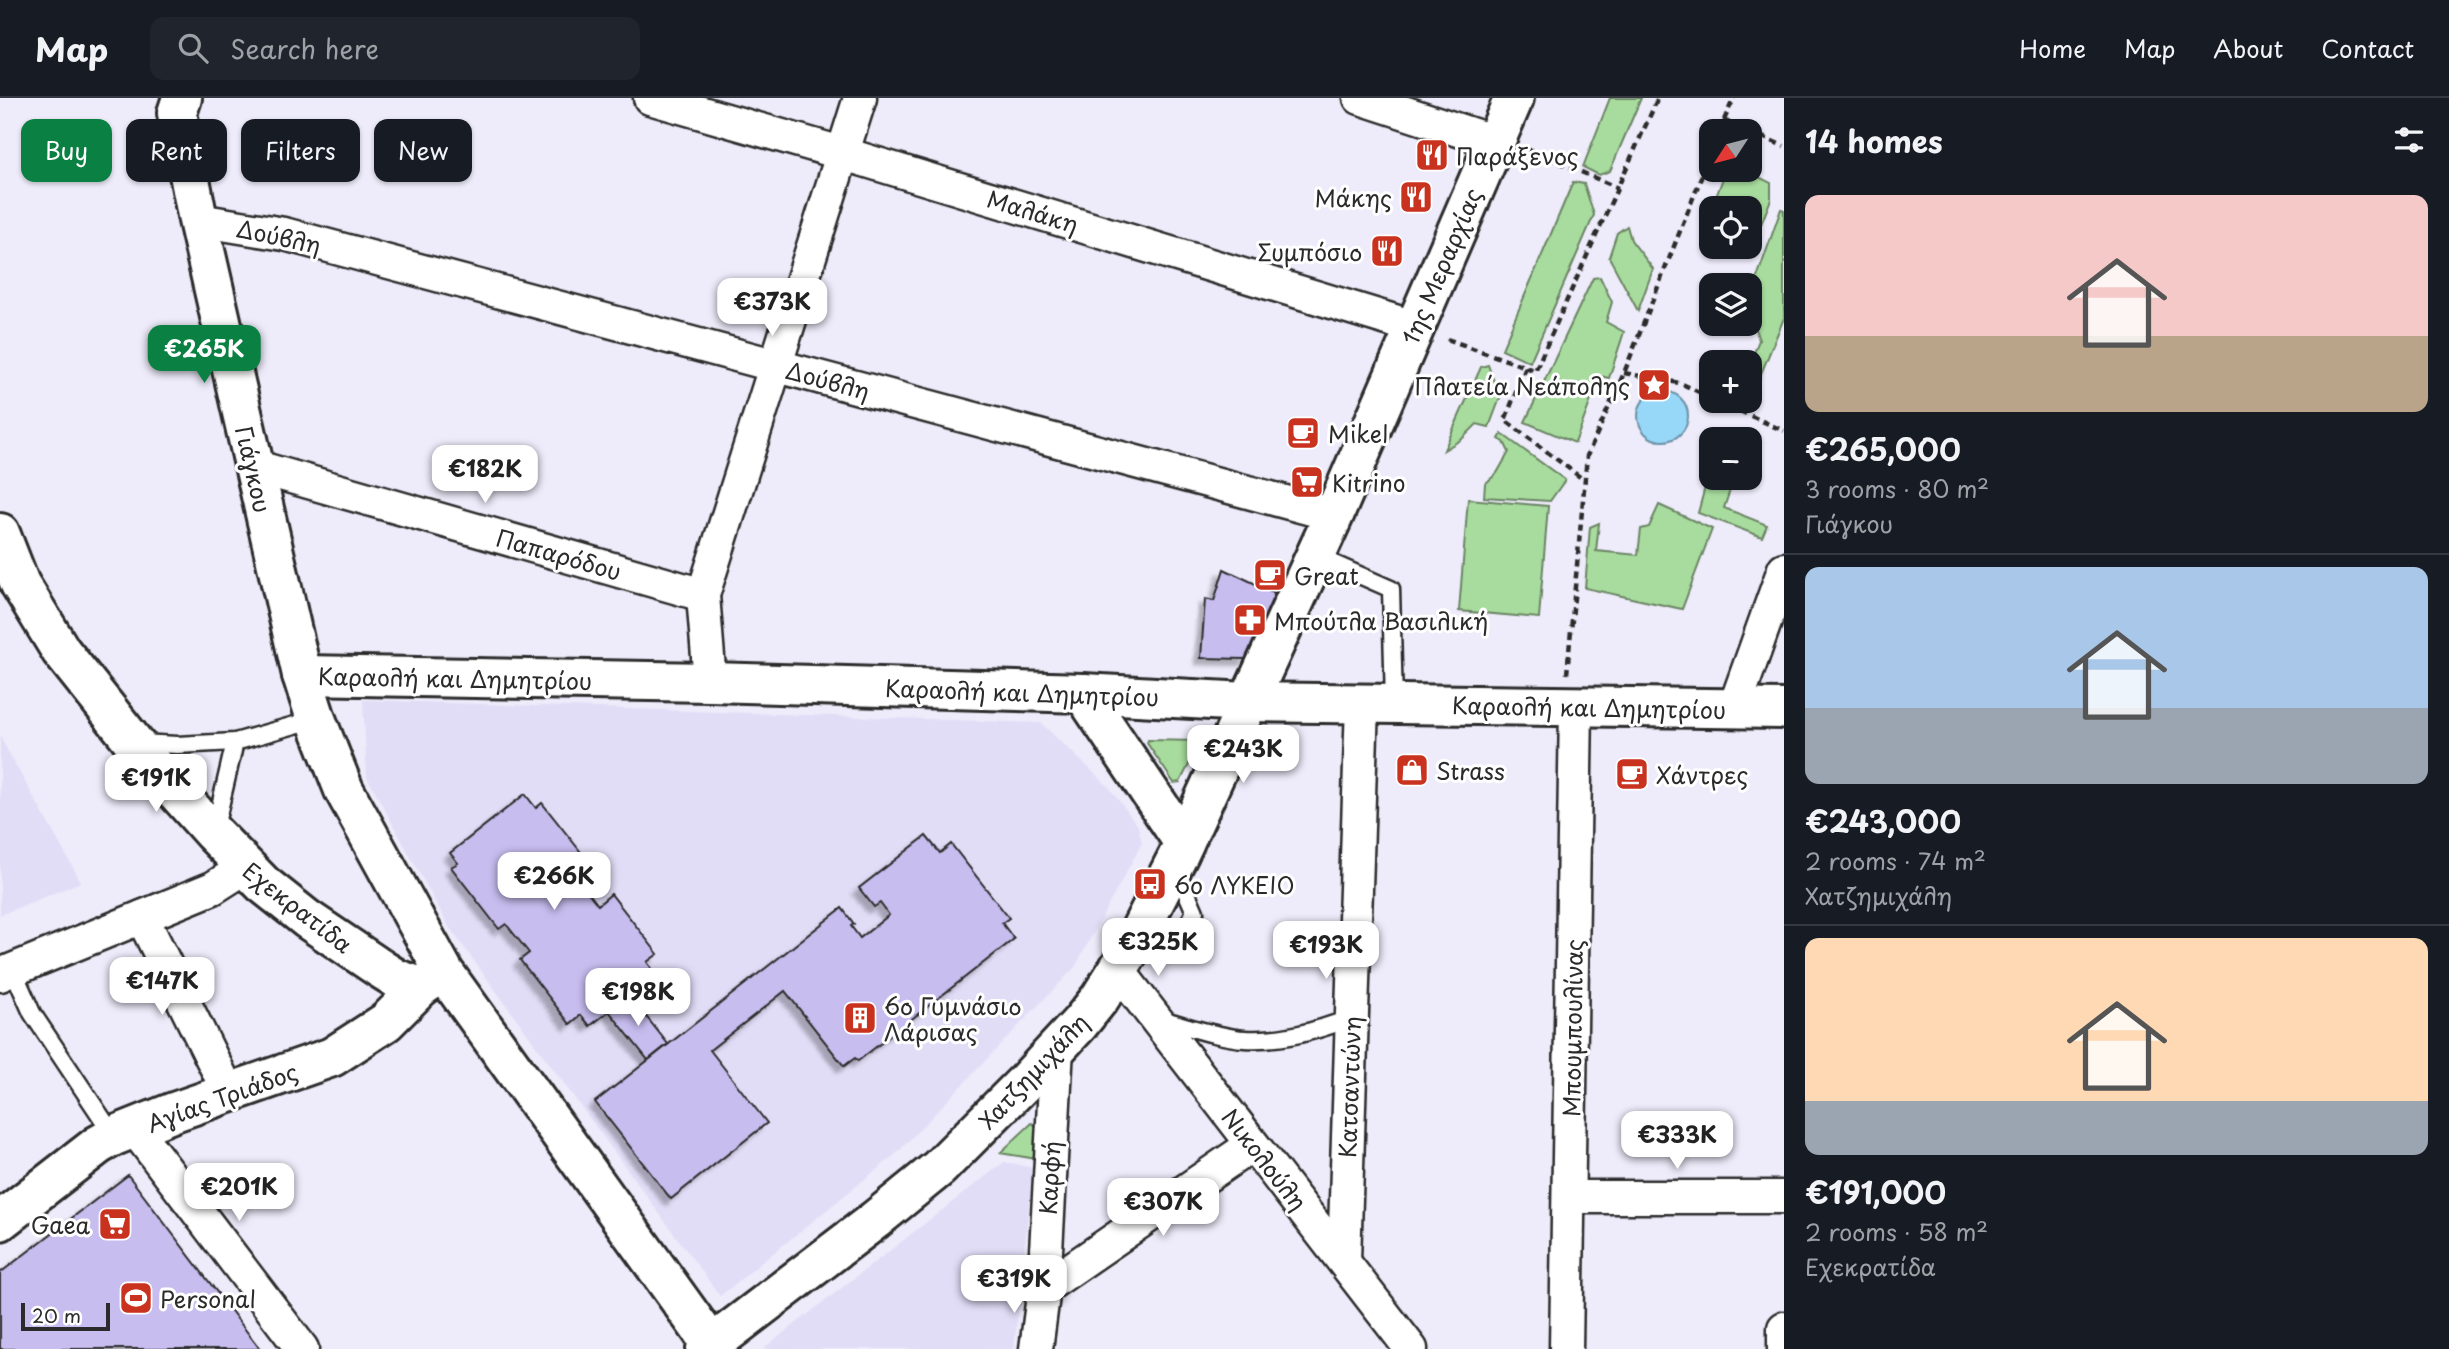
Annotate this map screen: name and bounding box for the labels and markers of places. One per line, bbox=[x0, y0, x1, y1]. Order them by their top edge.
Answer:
restaurant icon: Παράξενος bbox=[1413, 136, 1451, 174]
place label: Παράξενος bbox=[1456, 138, 1579, 173]
restaurant icon: Μάκης bbox=[1397, 178, 1435, 216]
place label: Μάκης bbox=[1314, 180, 1392, 215]
restaurant icon: Συμπόσιο bbox=[1368, 232, 1406, 270]
place label: Συμπόσιο bbox=[1258, 234, 1362, 269]
pin: €373K bbox=[723, 278, 821, 338]
pin: €265K bbox=[155, 326, 253, 385]
place icon: Πλατεία Νεάπολης bbox=[1635, 366, 1673, 404]
place label: Πλατεία Νεάπολης bbox=[1414, 368, 1630, 403]
cafe icon: Mikel bbox=[1284, 414, 1322, 452]
place label: Mikel bbox=[1328, 416, 1388, 451]
pin: €182K bbox=[436, 446, 534, 505]
supermarket icon: Kitrino bbox=[1288, 463, 1326, 501]
place label: Kitrino bbox=[1332, 465, 1406, 500]
cafe icon: Great bbox=[1251, 556, 1289, 594]
place label: Great bbox=[1294, 558, 1359, 593]
pharmacy icon: Μπούτλα Βασιλική bbox=[1231, 601, 1269, 639]
place label: Μπούτλα Βασιλική bbox=[1274, 603, 1488, 638]
pin: €243K bbox=[1194, 726, 1292, 785]
shop icon: Strass bbox=[1393, 751, 1431, 789]
place label: Strass bbox=[1436, 753, 1505, 788]
pin: €191K bbox=[107, 754, 205, 814]
cafe icon: Χάντρες bbox=[1613, 755, 1651, 793]
place label: Χάντρες bbox=[1656, 757, 1748, 792]
pin: €266K bbox=[505, 852, 603, 912]
bus stop icon: 6o ΛΥΚΕΙΟ bbox=[1131, 865, 1169, 903]
place label: 6o ΛΥΚΕΙΟ bbox=[1174, 867, 1295, 902]
pin: €325K bbox=[1109, 918, 1207, 978]
pin: €193K bbox=[1277, 922, 1375, 981]
pin: €147K bbox=[113, 958, 211, 1017]
pin: €198K bbox=[589, 968, 687, 1028]
place label: 6ο Γυμνάσιο Λάρισας bbox=[884, 988, 1021, 1049]
building icon: 6ο Γυμνάσιο Λάρισας bbox=[841, 999, 879, 1037]
pin: €333K bbox=[1628, 1112, 1726, 1171]
pin: €201K bbox=[190, 1164, 288, 1223]
pin: €307K bbox=[1114, 1178, 1212, 1238]
supermarket icon: Gaea bbox=[96, 1205, 134, 1243]
place label: Gaea bbox=[31, 1207, 91, 1242]
pin: €319K bbox=[965, 1256, 1063, 1315]
sports icon: Personal bbox=[117, 1279, 155, 1317]
place label: Personal bbox=[160, 1281, 256, 1316]

